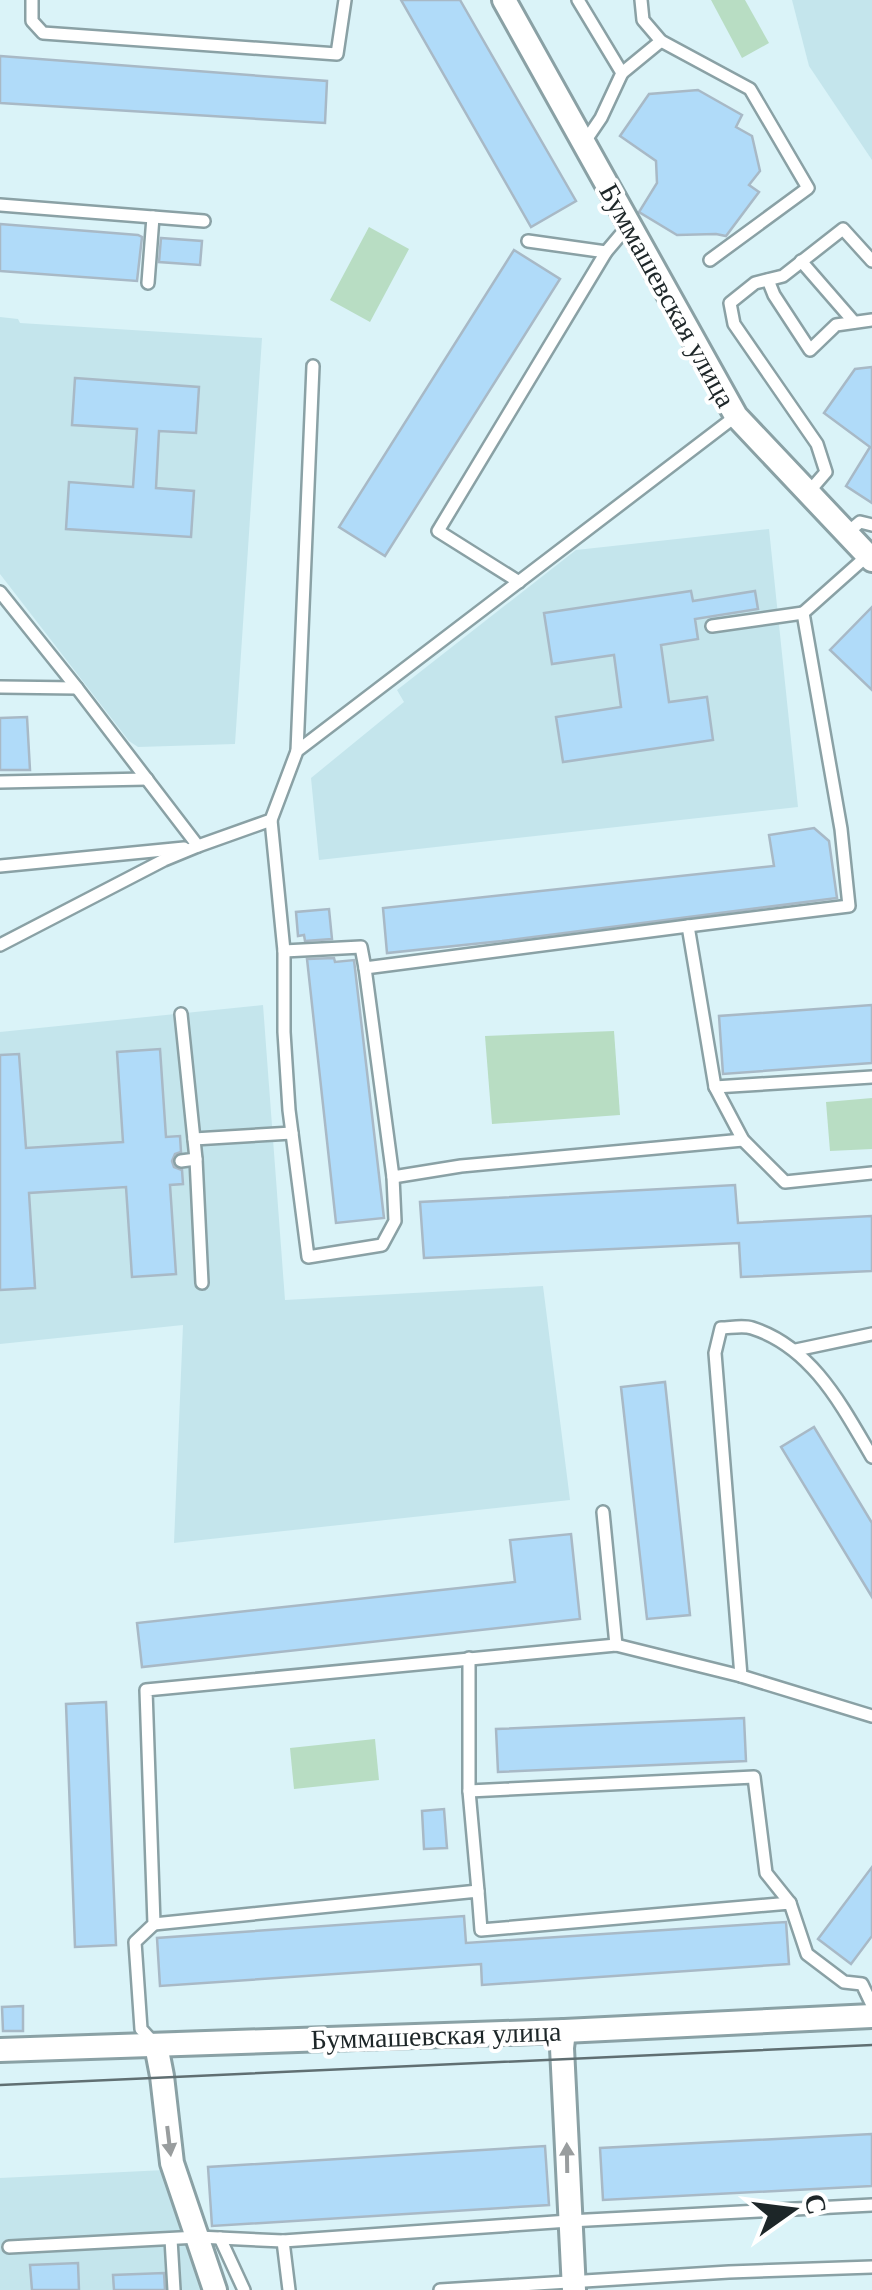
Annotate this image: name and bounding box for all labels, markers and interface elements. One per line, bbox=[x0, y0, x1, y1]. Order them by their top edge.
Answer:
street label: Буммашевская улица bbox=[593, 178, 742, 413]
street label: Буммашевская улица bbox=[310, 2016, 562, 2055]
one-way arrow bbox=[161, 2126, 177, 2158]
one-way arrow bbox=[559, 2141, 575, 2173]
north arrow bbox=[742, 2160, 842, 2260]
text: С bbox=[798, 2191, 833, 2218]

